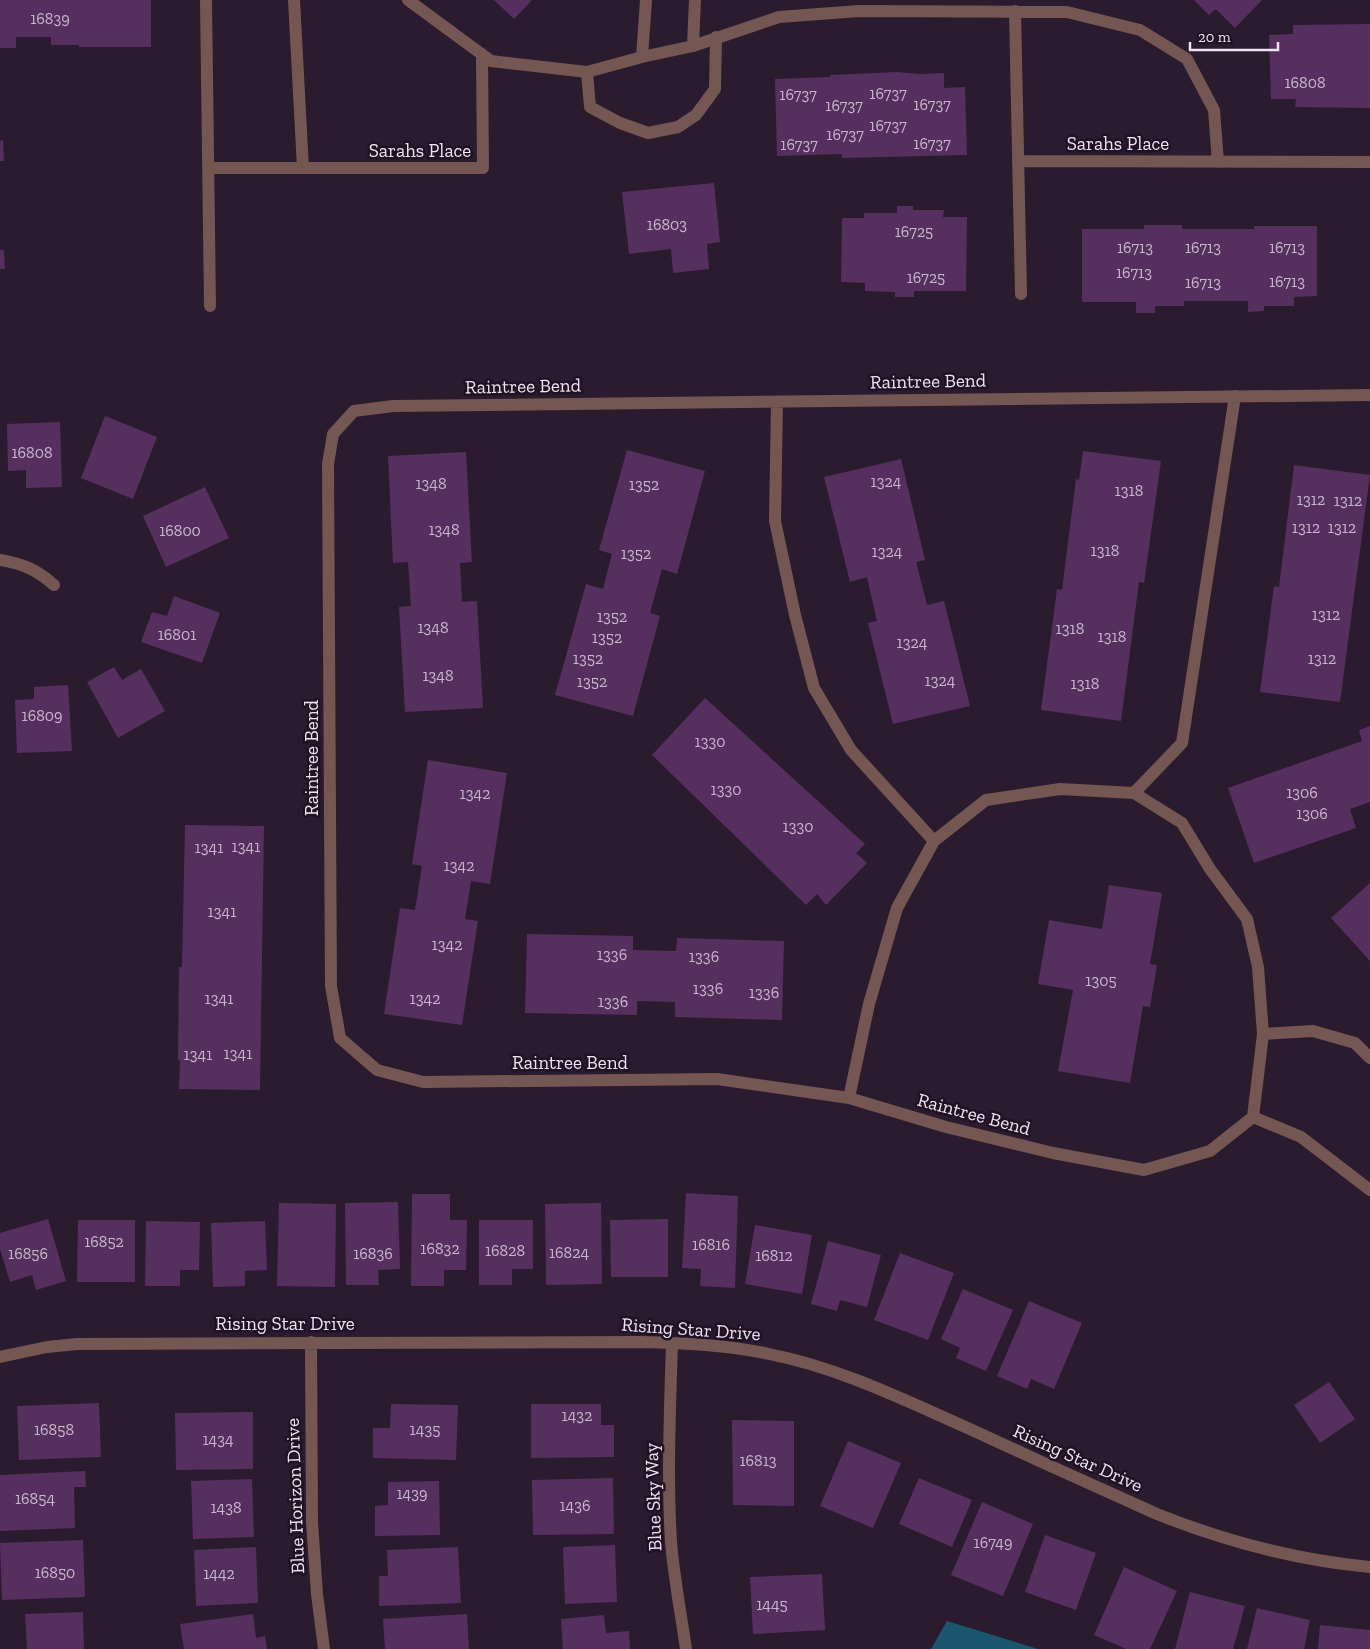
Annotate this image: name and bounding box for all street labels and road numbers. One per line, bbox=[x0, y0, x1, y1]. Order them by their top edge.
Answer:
street label: Sarahs Place bbox=[1067, 132, 1169, 155]
street label: Sarahs Place bbox=[369, 139, 471, 162]
street label: Raintree Bend bbox=[870, 368, 987, 394]
street label: Raintree Bend bbox=[465, 373, 582, 399]
street label: Raintree Bend bbox=[300, 699, 323, 816]
street label: Raintree Bend bbox=[512, 1051, 629, 1074]
street label: Raintree Bend bbox=[915, 1088, 1034, 1140]
street label: Rising Star Drive bbox=[215, 1312, 355, 1335]
street label: Rising Star Drive bbox=[621, 1313, 761, 1345]
street label: Blue Horizon Drive bbox=[281, 1418, 309, 1574]
street label: Rising Star Drive bbox=[1010, 1419, 1146, 1497]
street label: Blue Sky Way bbox=[640, 1442, 666, 1552]

